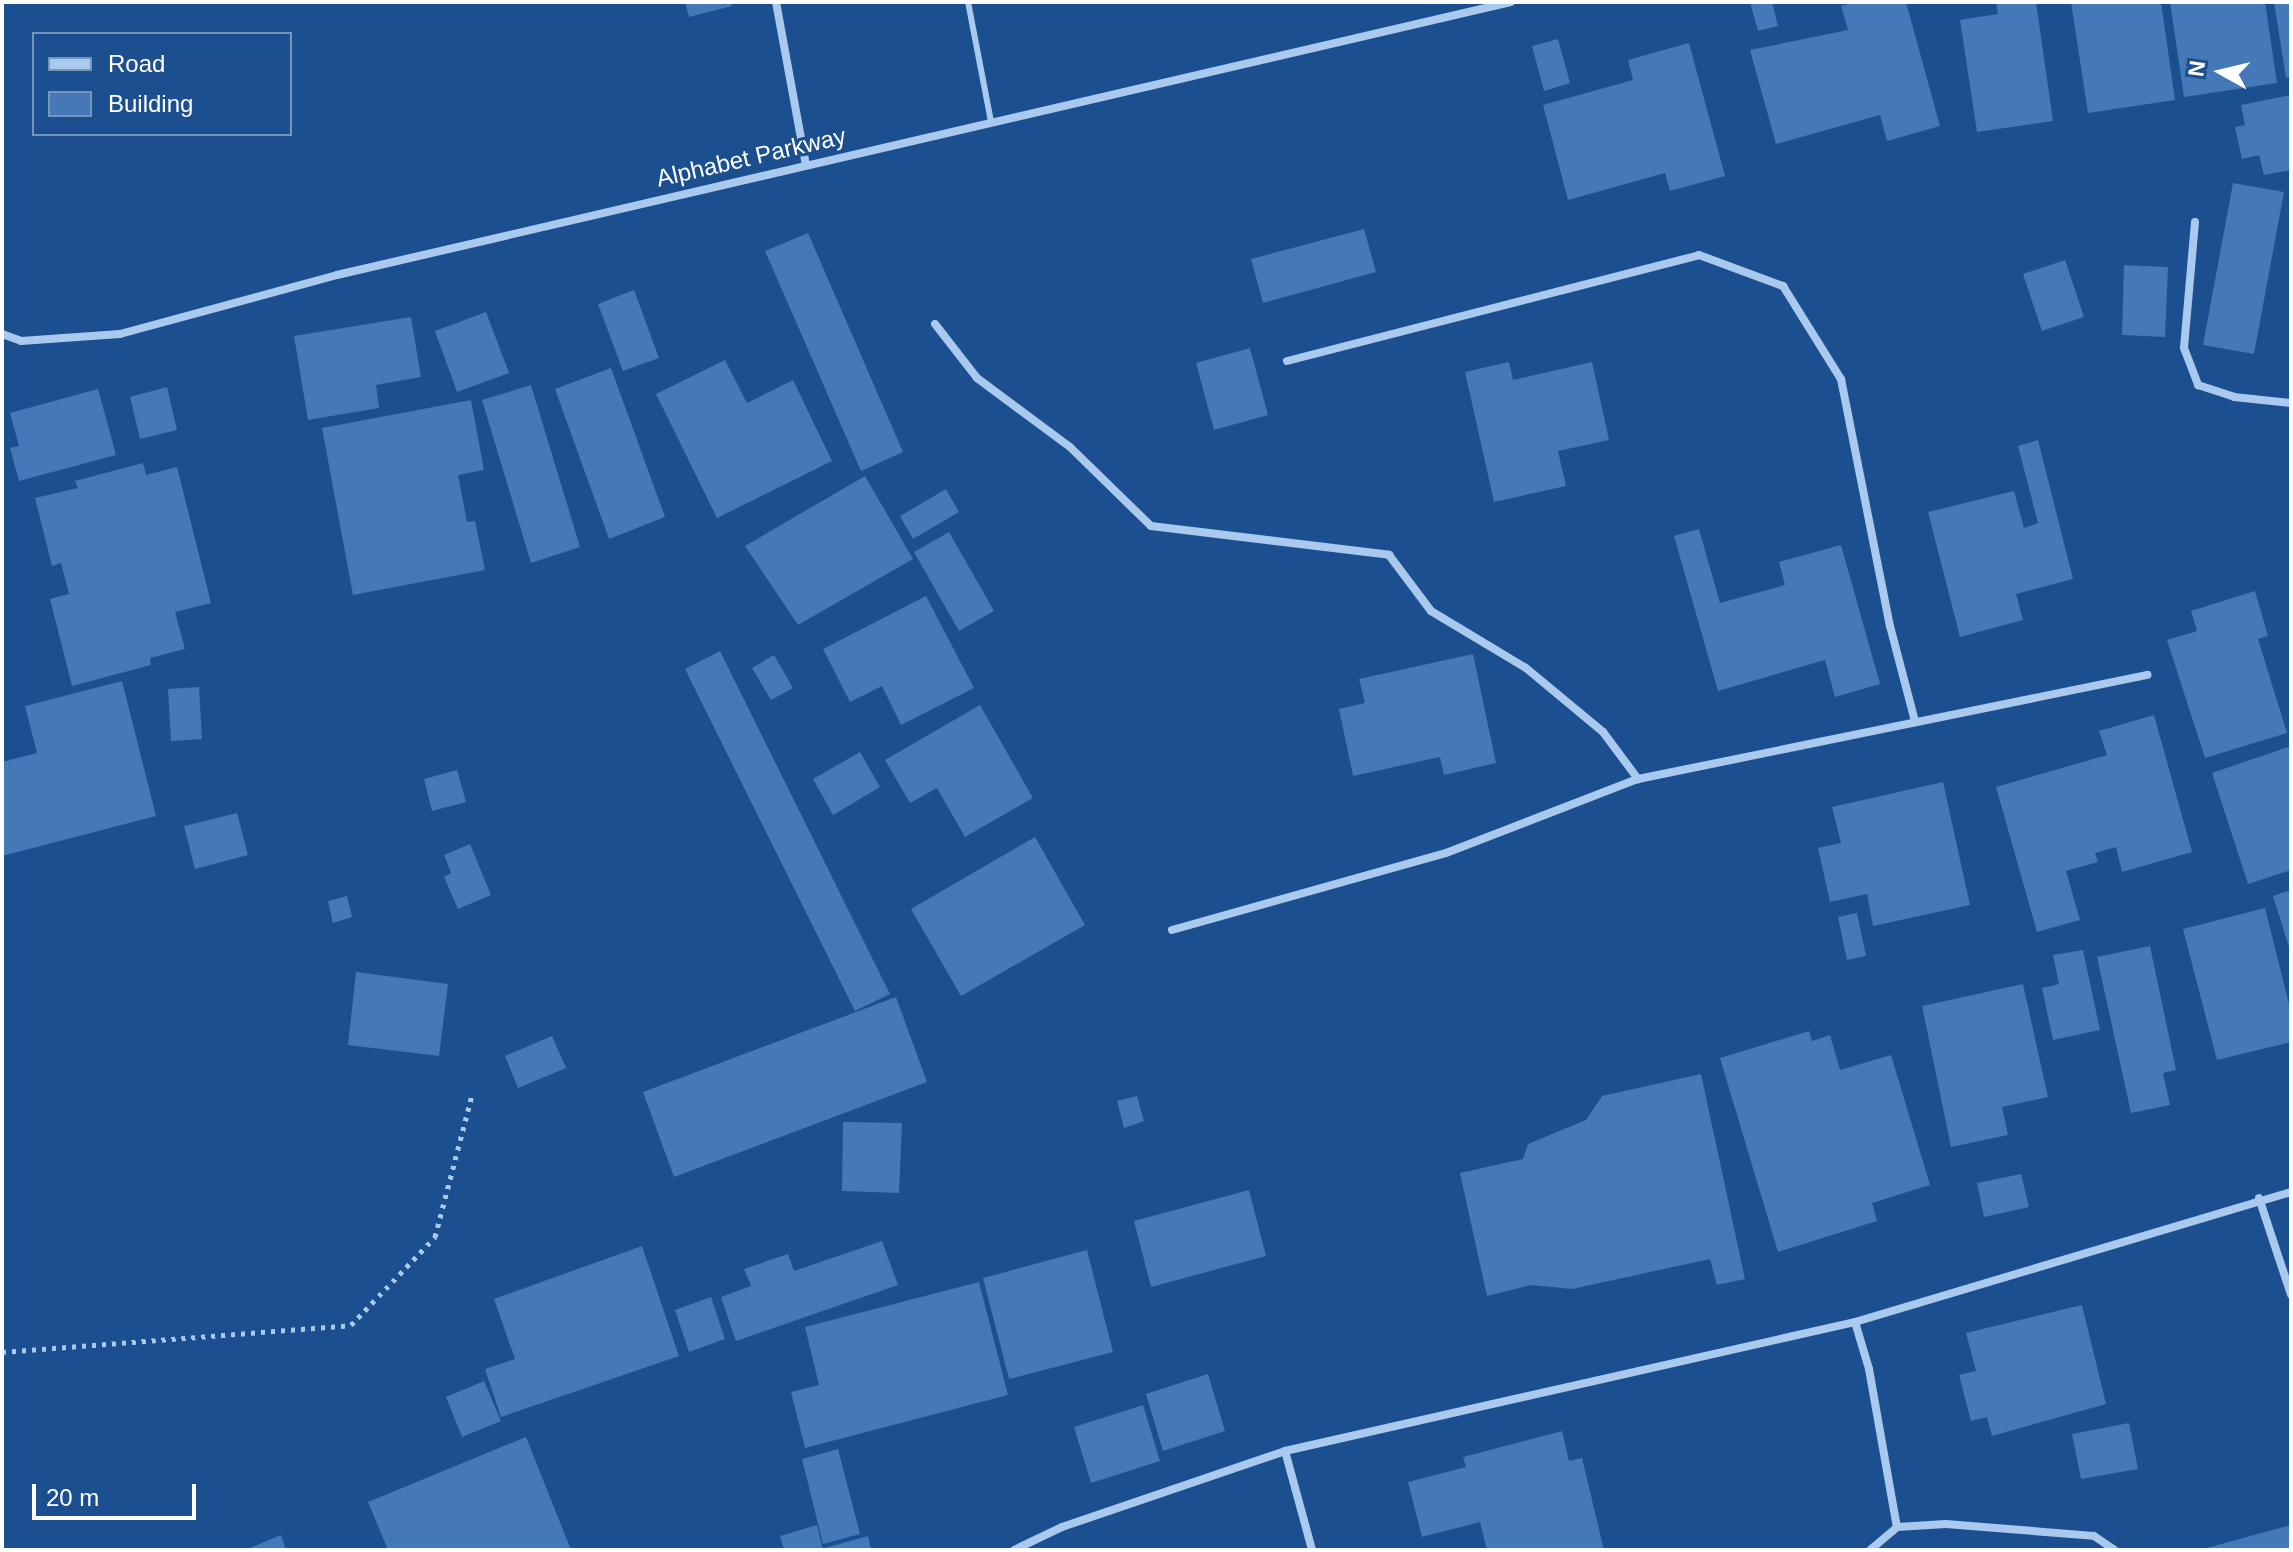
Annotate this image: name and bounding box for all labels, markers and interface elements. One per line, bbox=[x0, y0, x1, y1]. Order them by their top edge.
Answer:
legend bbox=[32, 32, 292, 136]
north arrow bbox=[2181, 32, 2261, 112]
text: Road bbox=[108, 50, 165, 77]
text: N bbox=[2183, 59, 2210, 78]
text: Building bbox=[108, 90, 193, 117]
street label: Alphabet Parkway bbox=[654, 121, 848, 193]
scale bar bbox=[36, 1468, 200, 1518]
text: 20 m bbox=[46, 1484, 99, 1511]

